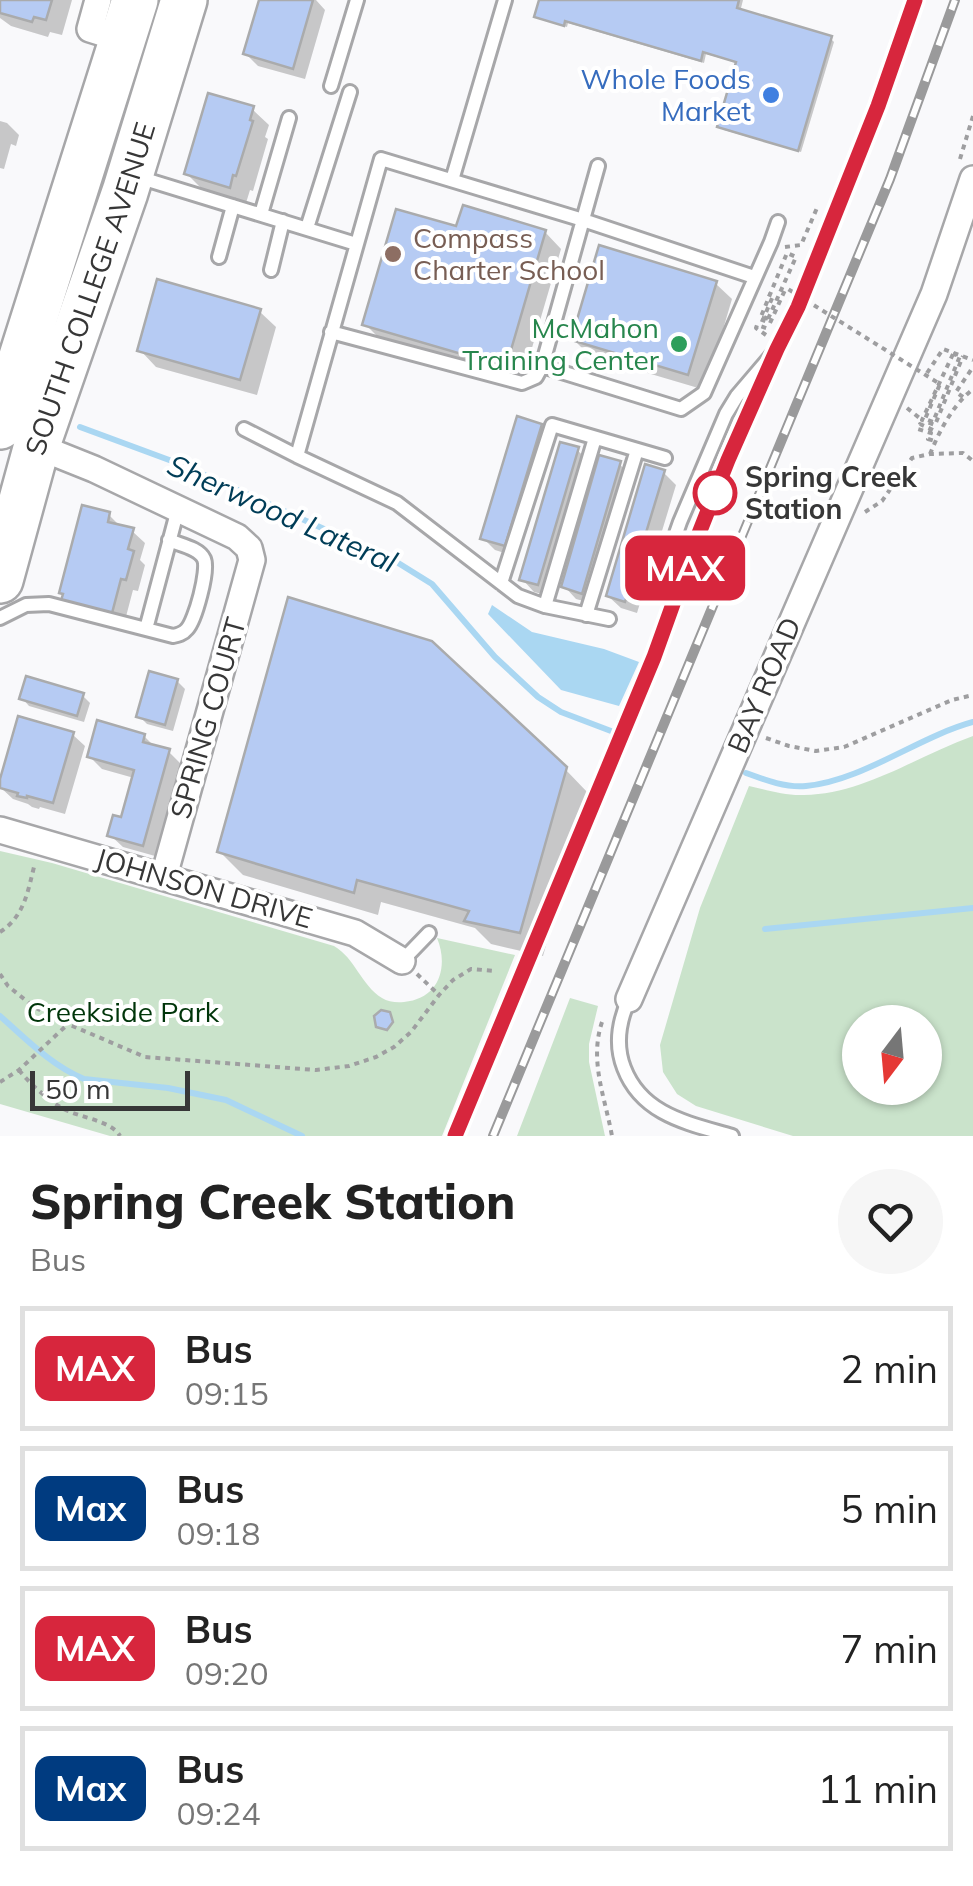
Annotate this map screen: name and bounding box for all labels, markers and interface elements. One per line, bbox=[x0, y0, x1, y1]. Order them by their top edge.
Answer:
place label: Whole Foods Market bbox=[580, 61, 751, 128]
marker: Whole Foods Market bbox=[760, 84, 782, 106]
street label: SOUTH COLLEGE AVENUE bbox=[17, 118, 162, 459]
place label: Compass Charter School bbox=[413, 220, 605, 287]
marker: Compass Charter School bbox=[382, 243, 404, 265]
place label: McMahon Training Center bbox=[462, 310, 660, 377]
marker: McMahon Training Center bbox=[668, 333, 690, 355]
water label: Sherwood Lateral bbox=[162, 445, 404, 581]
place label: Spring Creek Station bbox=[745, 459, 917, 526]
marker: Spring Creek Station bbox=[694, 472, 736, 514]
line badge: MAX bbox=[628, 536, 742, 600]
text: MAX bbox=[645, 546, 725, 590]
street label: BAY ROAD bbox=[719, 612, 808, 758]
street label: SPRING COURT bbox=[162, 613, 253, 822]
street label: JOHNSON DRIVE bbox=[92, 840, 317, 935]
park label: Creekside Park bbox=[27, 994, 220, 1029]
north arrow bbox=[842, 1005, 942, 1105]
map controls bbox=[842, 1005, 942, 1105]
scale bar bbox=[30, 1066, 190, 1110]
text: 50 m bbox=[45, 1071, 111, 1106]
button: heart bbox=[838, 1169, 943, 1274]
text: Spring Creek Station bbox=[30, 1171, 515, 1231]
text: Bus bbox=[30, 1239, 86, 1279]
text: Bus bbox=[185, 1325, 253, 1373]
text: 2 min bbox=[841, 1345, 938, 1393]
text: MAX bbox=[55, 1346, 135, 1390]
text: 09:15 bbox=[185, 1373, 269, 1413]
text: Bus bbox=[176, 1465, 244, 1513]
text: 5 min bbox=[841, 1485, 938, 1533]
text: Max bbox=[55, 1486, 126, 1530]
text: 09:18 bbox=[176, 1513, 260, 1553]
text: Bus bbox=[185, 1605, 253, 1653]
text: 7 min bbox=[841, 1625, 938, 1673]
text: MAX bbox=[55, 1626, 135, 1670]
text: 09:20 bbox=[185, 1653, 269, 1693]
text: Bus bbox=[176, 1745, 244, 1793]
text: 11 min bbox=[818, 1765, 938, 1813]
text: Max bbox=[55, 1766, 126, 1810]
text: 09:24 bbox=[176, 1793, 260, 1833]

